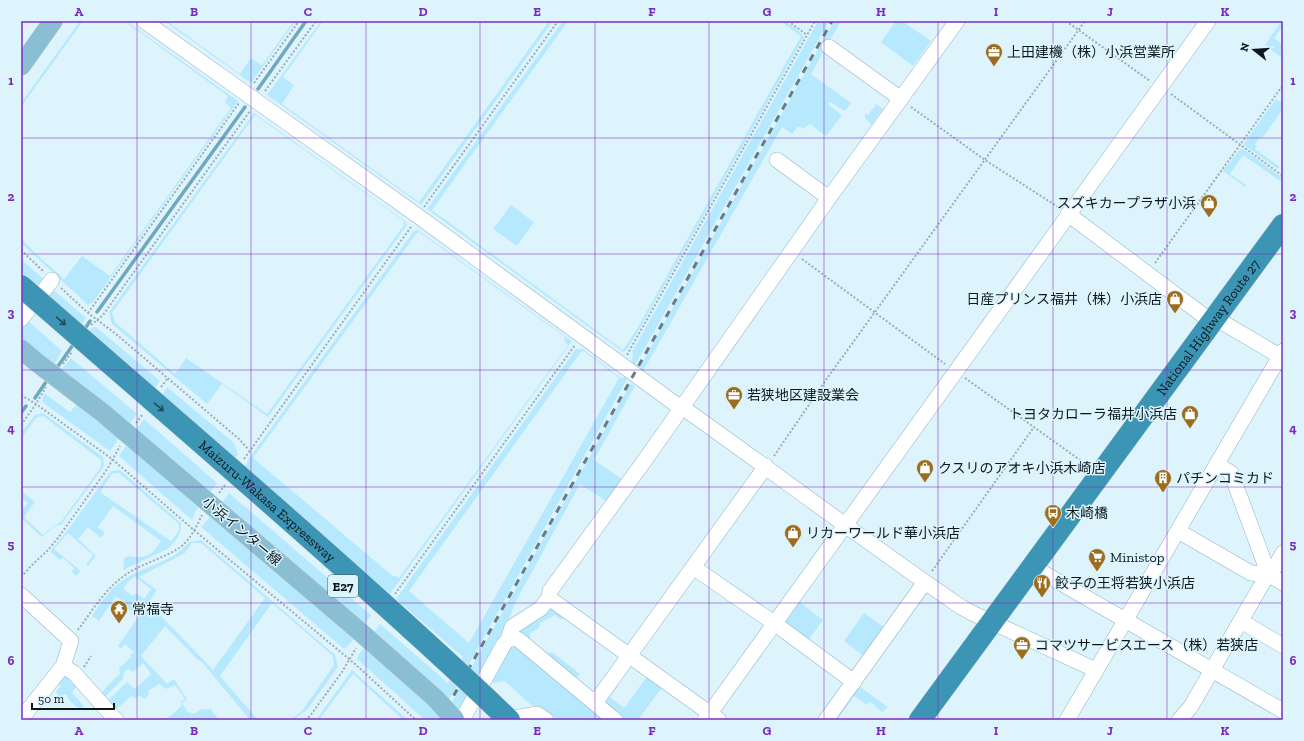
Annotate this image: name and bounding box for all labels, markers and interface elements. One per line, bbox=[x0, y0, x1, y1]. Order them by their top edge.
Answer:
text: A bbox=[75, 4, 84, 19]
text: B bbox=[190, 4, 198, 19]
text: C bbox=[304, 4, 312, 19]
text: D bbox=[418, 4, 428, 19]
text: E bbox=[533, 4, 541, 19]
text: F bbox=[648, 4, 656, 19]
text: G bbox=[763, 4, 772, 19]
text: H bbox=[876, 4, 886, 19]
text: I bbox=[994, 4, 999, 19]
text: J bbox=[1107, 4, 1113, 19]
text: K bbox=[1221, 4, 1230, 19]
north arrow bbox=[1234, 30, 1274, 70]
text: N bbox=[1237, 41, 1253, 53]
office icon: 上田建機（株）小浜営業所 bbox=[984, 42, 1004, 67]
place label: 上田建機（株）小浜営業所 bbox=[1007, 44, 1175, 61]
text: 1 bbox=[8, 73, 14, 88]
text: 1 bbox=[1290, 73, 1296, 88]
text: 2 bbox=[8, 189, 15, 204]
text: 2 bbox=[1290, 189, 1297, 204]
shop icon: スズキカープラザ小浜 bbox=[1199, 193, 1219, 218]
place label: スズキカープラザ小浜 bbox=[1057, 195, 1196, 212]
street label: National Highway Route 27 bbox=[1153, 256, 1264, 399]
shop icon: 日産プリンス福井（株）小浜店 bbox=[1165, 289, 1185, 314]
place label: 日産プリンス福井（株）小浜店 bbox=[966, 291, 1162, 308]
text: 3 bbox=[8, 305, 15, 320]
text: 3 bbox=[1290, 305, 1297, 320]
one-way arrow bbox=[56, 316, 66, 326]
office icon: 若狭地区建設業会 bbox=[724, 385, 744, 410]
place label: 若狭地区建設業会 bbox=[747, 387, 859, 404]
one-way arrow bbox=[154, 402, 164, 411]
shop icon: トヨタカローラ福井小浜店 bbox=[1180, 404, 1200, 429]
place label: トヨタカローラ福井小浜店 bbox=[1009, 406, 1177, 423]
text: 4 bbox=[7, 421, 15, 436]
text: 4 bbox=[1289, 421, 1297, 436]
street label: Maizuru-Wakasa Expressway bbox=[195, 437, 340, 567]
shop icon: クスリのアオキ小浜木崎店 bbox=[915, 458, 935, 483]
place label: クスリのアオキ小浜木崎店 bbox=[938, 460, 1106, 477]
building icon: パチンコミカド bbox=[1153, 468, 1173, 493]
place label: パチンコミカド bbox=[1176, 470, 1274, 487]
street label: 小浜インター線 bbox=[199, 493, 285, 569]
bus stop icon: 木崎橋 bbox=[1043, 503, 1063, 528]
place label: 木崎橋 bbox=[1066, 505, 1108, 522]
shop icon: リカーワールド華小浜店 bbox=[783, 523, 803, 548]
place label: リカーワールド華小浜店 bbox=[806, 525, 960, 542]
text: 5 bbox=[8, 537, 15, 552]
text: 5 bbox=[1290, 537, 1297, 552]
supermarket icon: Ministop bbox=[1087, 547, 1107, 572]
place label: Ministop bbox=[1110, 549, 1165, 566]
restaurant icon: 餃子の王将若狭小浜店 bbox=[1032, 573, 1052, 598]
road number: E27 bbox=[328, 575, 358, 597]
place label: 餃子の王将若狭小浜店 bbox=[1055, 575, 1195, 592]
temple icon: 常福寺 bbox=[109, 599, 129, 624]
place label: 常福寺 bbox=[132, 601, 174, 618]
office icon: コマツサービスエース（株）若狭店 bbox=[1012, 635, 1032, 660]
place label: コマツサービスエース（株）若狭店 bbox=[1035, 637, 1258, 654]
text: 6 bbox=[8, 653, 15, 668]
text: 6 bbox=[1290, 653, 1297, 668]
scale bar bbox=[32, 685, 114, 711]
text: 50 m bbox=[38, 692, 65, 706]
text: A bbox=[75, 723, 84, 738]
text: B bbox=[190, 723, 198, 738]
text: C bbox=[304, 723, 312, 738]
text: D bbox=[418, 723, 428, 738]
text: E bbox=[533, 723, 541, 738]
text: F bbox=[648, 723, 656, 738]
text: G bbox=[763, 723, 772, 738]
text: H bbox=[876, 723, 886, 738]
text: I bbox=[994, 723, 999, 738]
text: J bbox=[1107, 723, 1113, 738]
text: K bbox=[1221, 723, 1230, 738]

